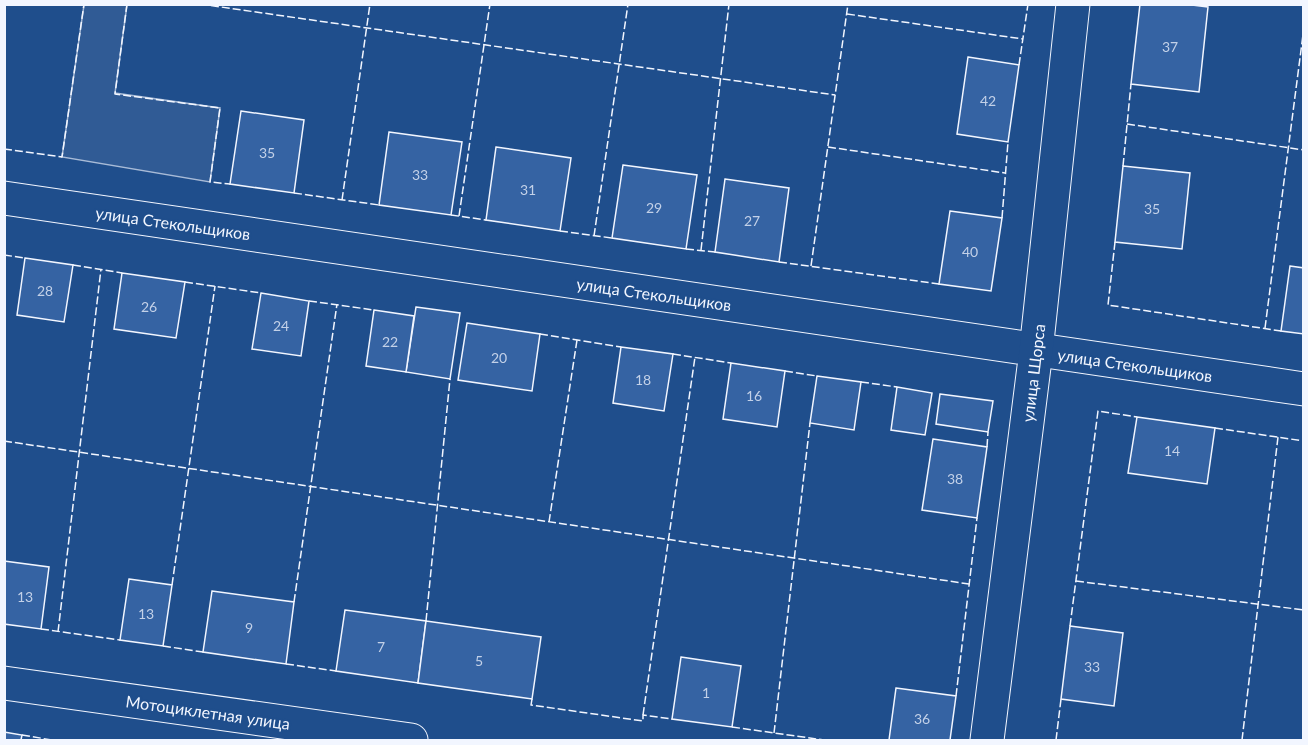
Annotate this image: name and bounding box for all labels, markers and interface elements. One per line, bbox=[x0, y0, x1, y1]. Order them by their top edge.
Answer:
house number: 37 bbox=[1162, 38, 1178, 55]
house number: 42 bbox=[980, 92, 996, 109]
house number: 35 bbox=[259, 144, 275, 161]
house number: 33 bbox=[412, 166, 428, 183]
house number: 31 bbox=[520, 181, 536, 198]
house number: 29 bbox=[646, 199, 662, 216]
house number: 35 bbox=[1144, 200, 1160, 217]
street label: улица Стекольщиков bbox=[94, 203, 252, 243]
house number: 27 bbox=[744, 212, 760, 229]
house number: 40 bbox=[962, 243, 978, 260]
street label: улица Стекольщиков bbox=[575, 274, 733, 314]
house number: 28 bbox=[37, 282, 53, 299]
house number: 26 bbox=[141, 298, 157, 315]
house number: 24 bbox=[273, 317, 289, 334]
street label: улица Щорса bbox=[1018, 323, 1048, 423]
house number: 22 bbox=[382, 333, 398, 350]
street label: улица Стекольщиков bbox=[1056, 345, 1214, 385]
house number: 20 bbox=[491, 349, 507, 366]
house number: 18 bbox=[635, 371, 651, 388]
house number: 16 bbox=[746, 387, 762, 404]
house number: 14 bbox=[1164, 442, 1180, 459]
house number: 38 bbox=[947, 470, 963, 487]
house number: 13 bbox=[17, 588, 33, 605]
house number: 13 bbox=[138, 605, 154, 622]
house number: 9 bbox=[245, 619, 253, 636]
house number: 7 bbox=[377, 638, 385, 655]
house number: 5 bbox=[475, 652, 483, 669]
house number: 33 bbox=[1084, 658, 1100, 675]
house number: 1 bbox=[702, 684, 710, 701]
street label: Мотоциклетная улица bbox=[125, 691, 291, 733]
house number: 36 bbox=[914, 710, 930, 727]

